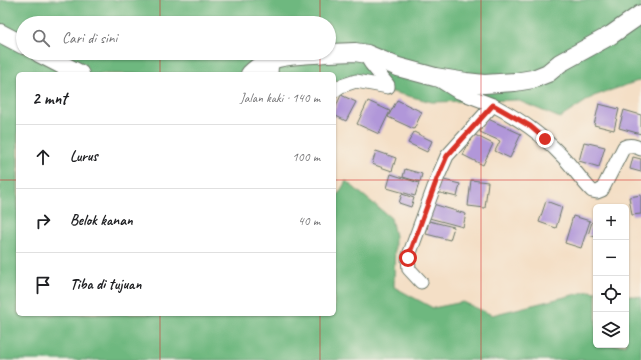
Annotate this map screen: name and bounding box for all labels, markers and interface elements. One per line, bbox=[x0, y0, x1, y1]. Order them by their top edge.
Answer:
search box bbox=[16, 16, 336, 60]
icon: search bbox=[30, 27, 52, 49]
text: Cari di sini bbox=[62, 29, 117, 48]
text: 2 mnt bbox=[32, 88, 67, 109]
text: Jalan kaki · 140 m bbox=[240, 90, 320, 106]
route end bbox=[536, 130, 554, 148]
icon: ahead bbox=[32, 146, 54, 168]
text: Lurus bbox=[70, 147, 98, 166]
text: 100 m bbox=[292, 149, 320, 165]
map controls bbox=[593, 204, 629, 348]
button: + bbox=[593, 204, 629, 240]
icon: right bbox=[32, 210, 54, 232]
text: Belok kanan bbox=[70, 211, 133, 230]
text: 40 m bbox=[298, 213, 320, 229]
button: − bbox=[593, 240, 629, 276]
route start bbox=[399, 249, 417, 267]
icon: arrive bbox=[32, 274, 54, 296]
text: Tiba di tujuan bbox=[70, 275, 141, 294]
button: locate bbox=[593, 276, 629, 312]
button: layers bbox=[593, 312, 629, 348]

